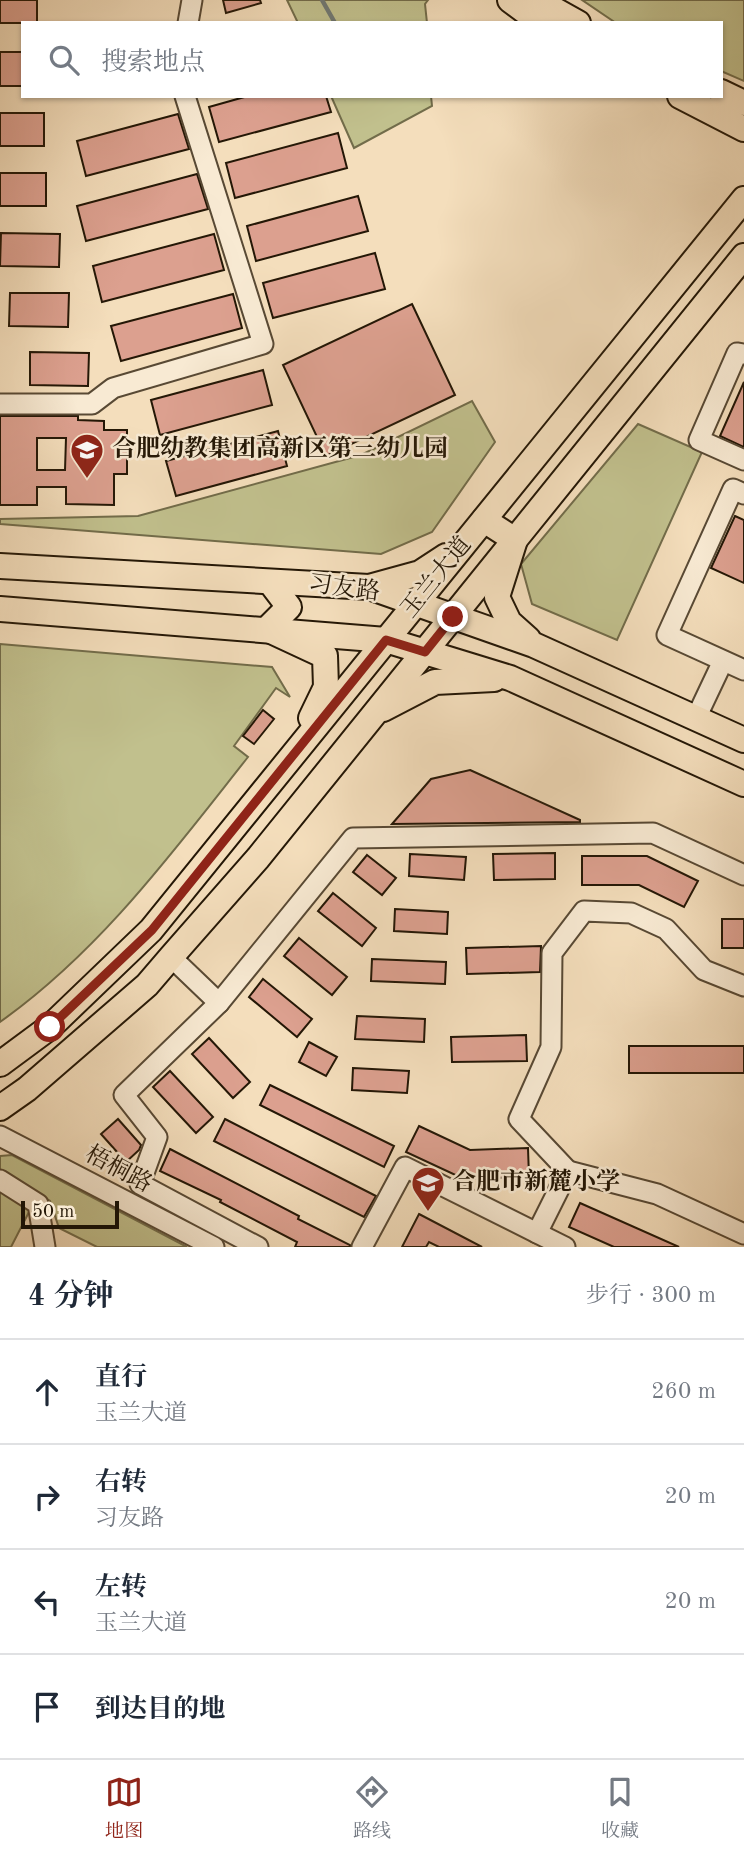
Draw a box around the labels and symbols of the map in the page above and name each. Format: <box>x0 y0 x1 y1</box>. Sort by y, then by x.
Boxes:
school or university icon: 合肥幼教集团高新区第三幼儿园 <box>68 431 106 480</box>
place label: 合肥幼教集团高新区第三幼儿园 <box>112 435 448 462</box>
street label: 玉兰大道 <box>395 531 477 623</box>
street label: 习友路 <box>307 570 382 605</box>
route end <box>437 601 468 632</box>
route start <box>34 1011 65 1042</box>
street label: 梧桐路 <box>81 1140 157 1197</box>
school or university icon: 合肥市新麓小学 <box>409 1164 447 1213</box>
place label: 合肥市新麓小学 <box>452 1168 620 1195</box>
scale bar <box>21 1198 119 1230</box>

